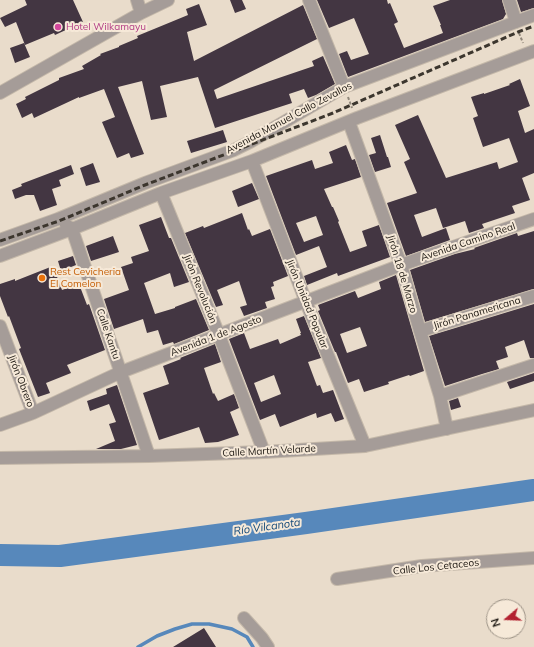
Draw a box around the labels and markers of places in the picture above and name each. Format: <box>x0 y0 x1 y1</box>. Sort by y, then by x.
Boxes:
place label: Hotel Wilkamayu <box>66 21 146 33</box>
marker: Hotel Wilkamayu <box>53 22 63 32</box>
place label: Rest Cevicheria El Comelon <box>50 266 121 290</box>
marker: Rest Cevicheria El Comelon <box>37 273 47 283</box>

